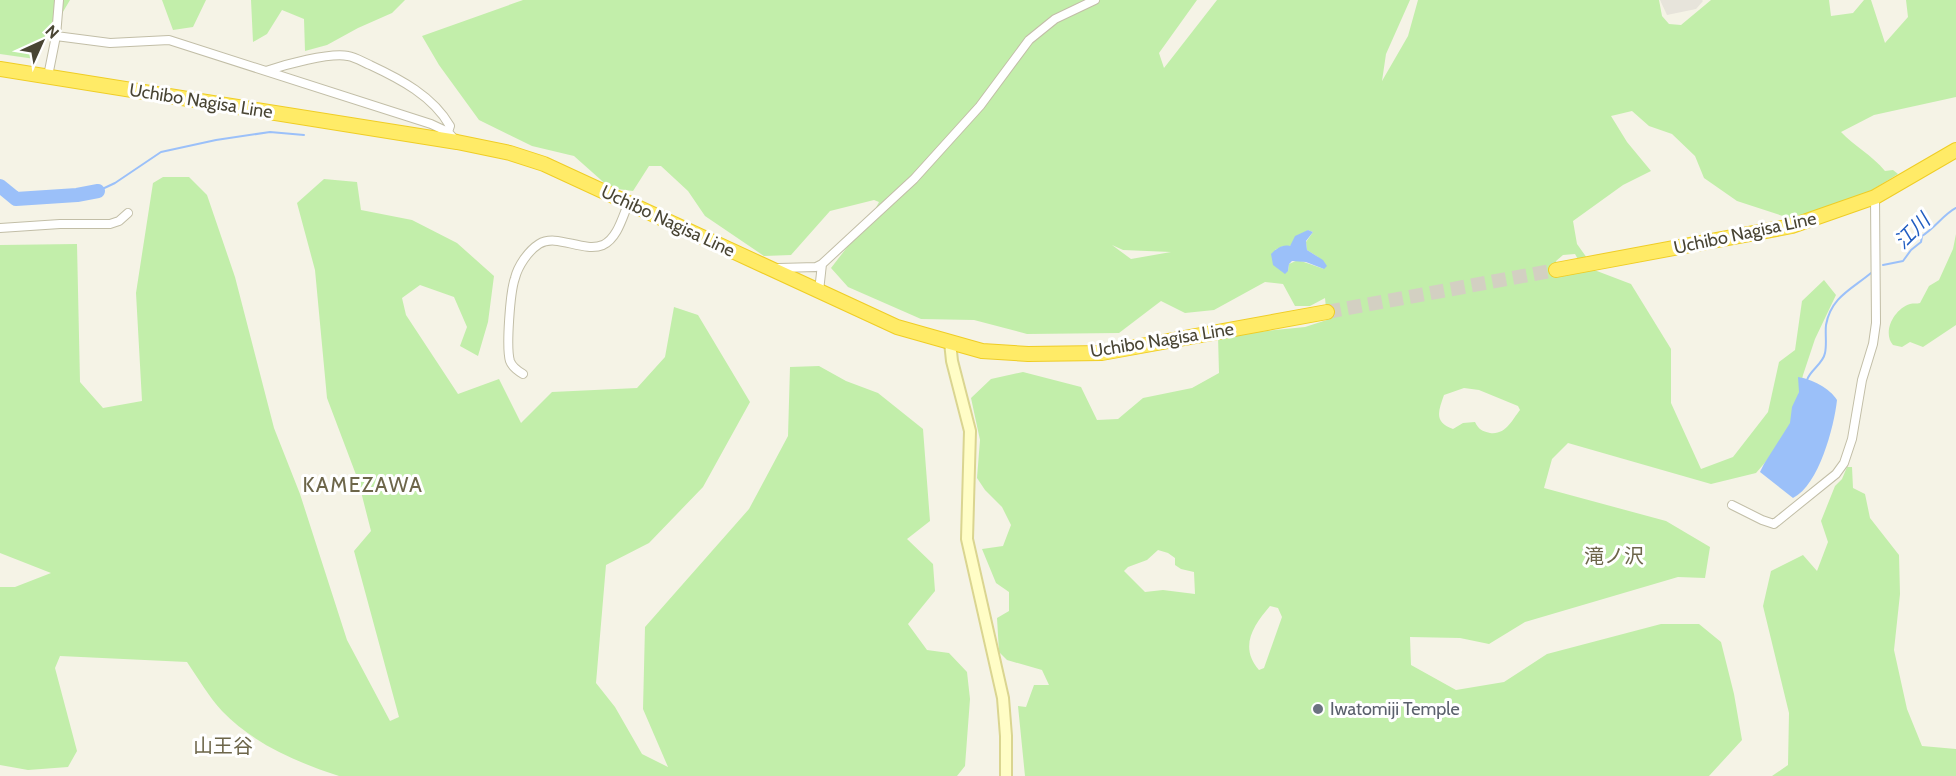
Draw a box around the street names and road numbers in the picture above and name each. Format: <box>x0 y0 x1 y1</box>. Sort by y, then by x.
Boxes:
street label: Uchibo Nagisa Line <box>128 79 274 123</box>
street label: Uchibo Nagisa Line <box>598 180 738 262</box>
street label: Uchibo Nagisa Line <box>1672 207 1818 259</box>
street label: Uchibo Nagisa Line <box>1089 318 1235 362</box>

